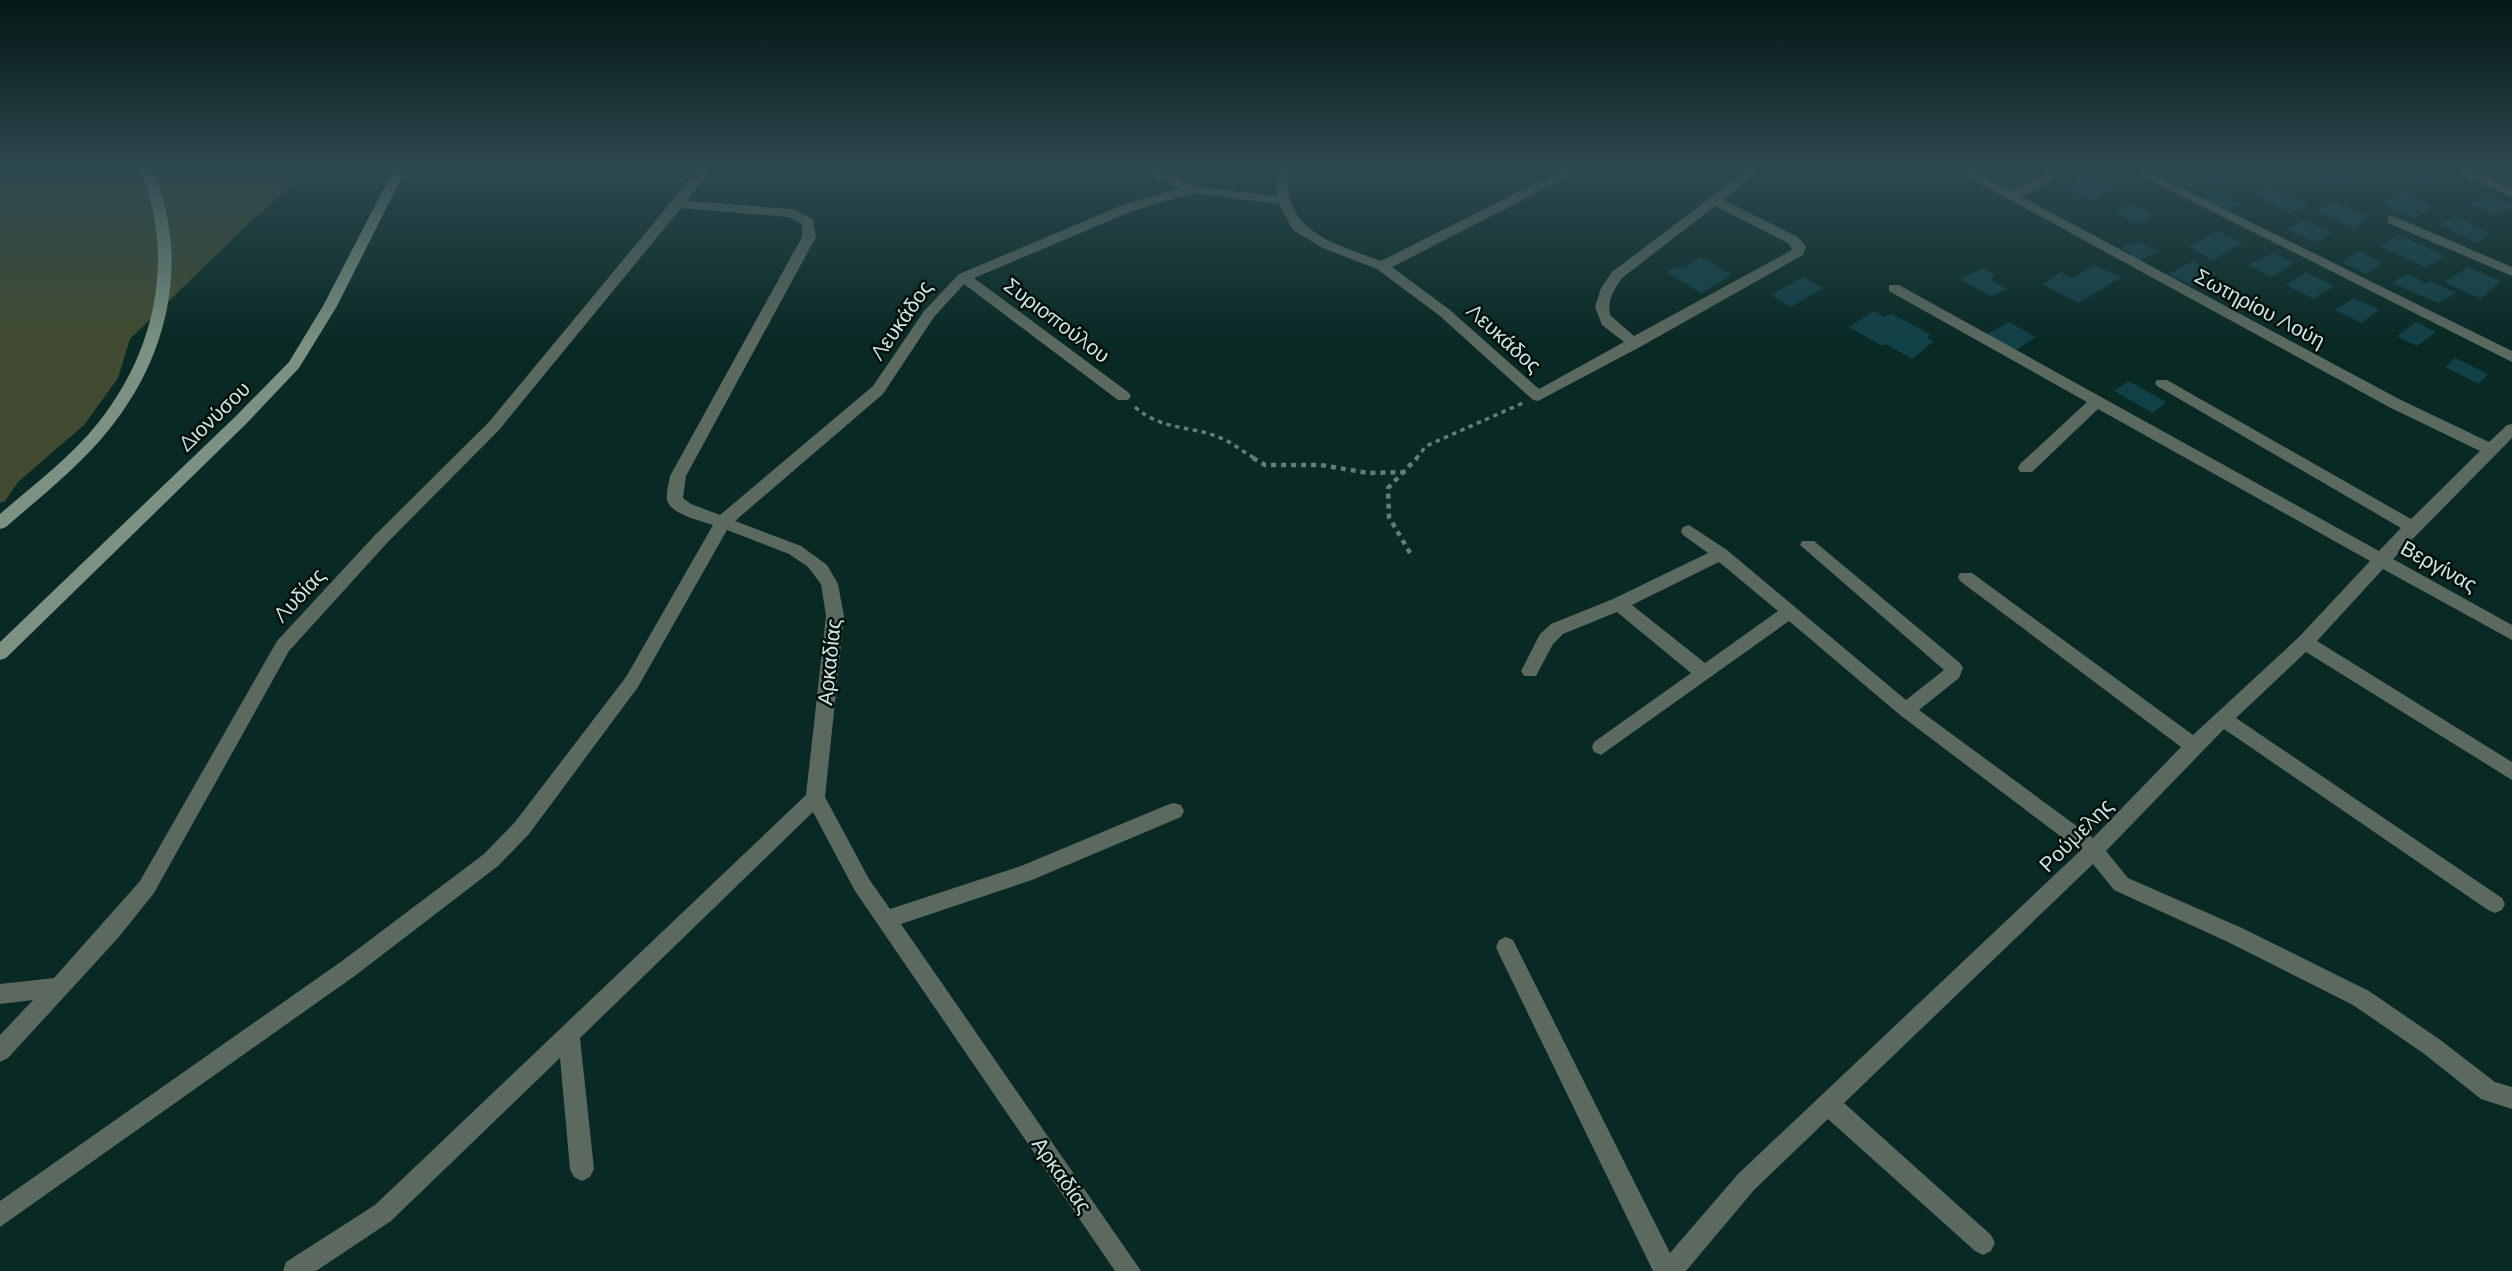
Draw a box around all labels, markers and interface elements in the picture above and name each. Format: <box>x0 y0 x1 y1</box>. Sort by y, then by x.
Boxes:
street label: Σωτηρίου Λούη <box>2191 263 2329 353</box>
street label: Συριοπούλου <box>999 272 1115 368</box>
street label: Λευκάδος <box>865 275 937 365</box>
street label: Λευκάδος <box>1462 298 1546 378</box>
street label: Διονύσου <box>173 376 255 456</box>
street label: Βεργίνας <box>2397 535 2481 597</box>
street label: Λυδίας <box>268 563 330 627</box>
street label: Αρκαδίας <box>812 617 846 707</box>
street label: Ρούμελης <box>2034 793 2118 877</box>
street label: Αρκαδίας <box>1027 1132 1097 1218</box>

